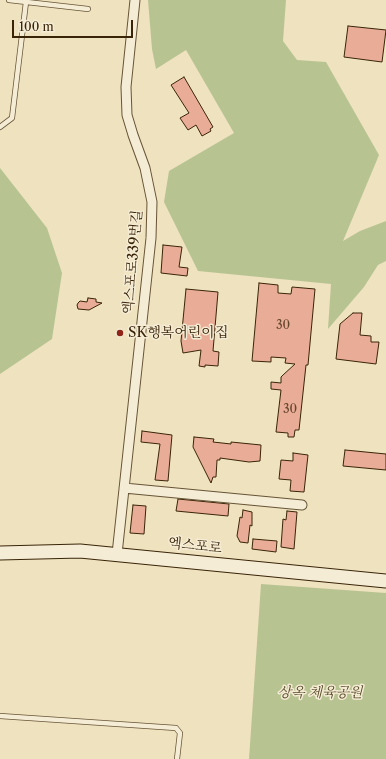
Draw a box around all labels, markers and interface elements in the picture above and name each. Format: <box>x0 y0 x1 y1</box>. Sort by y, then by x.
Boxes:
scale bar <box>14 12 135 38</box>
text: 100 m <box>19 19 54 34</box>
street label: 엑스포로339번길 <box>120 209 146 315</box>
house number: 30 <box>276 319 290 333</box>
place label: SK행복어린이집 <box>128 325 228 341</box>
marker: SK행복어린이집 <box>115 328 125 338</box>
house number: 30 <box>283 403 297 417</box>
street label: 엑스포로 <box>167 535 223 557</box>
park label: 상옥 체육공원 <box>277 685 363 701</box>

